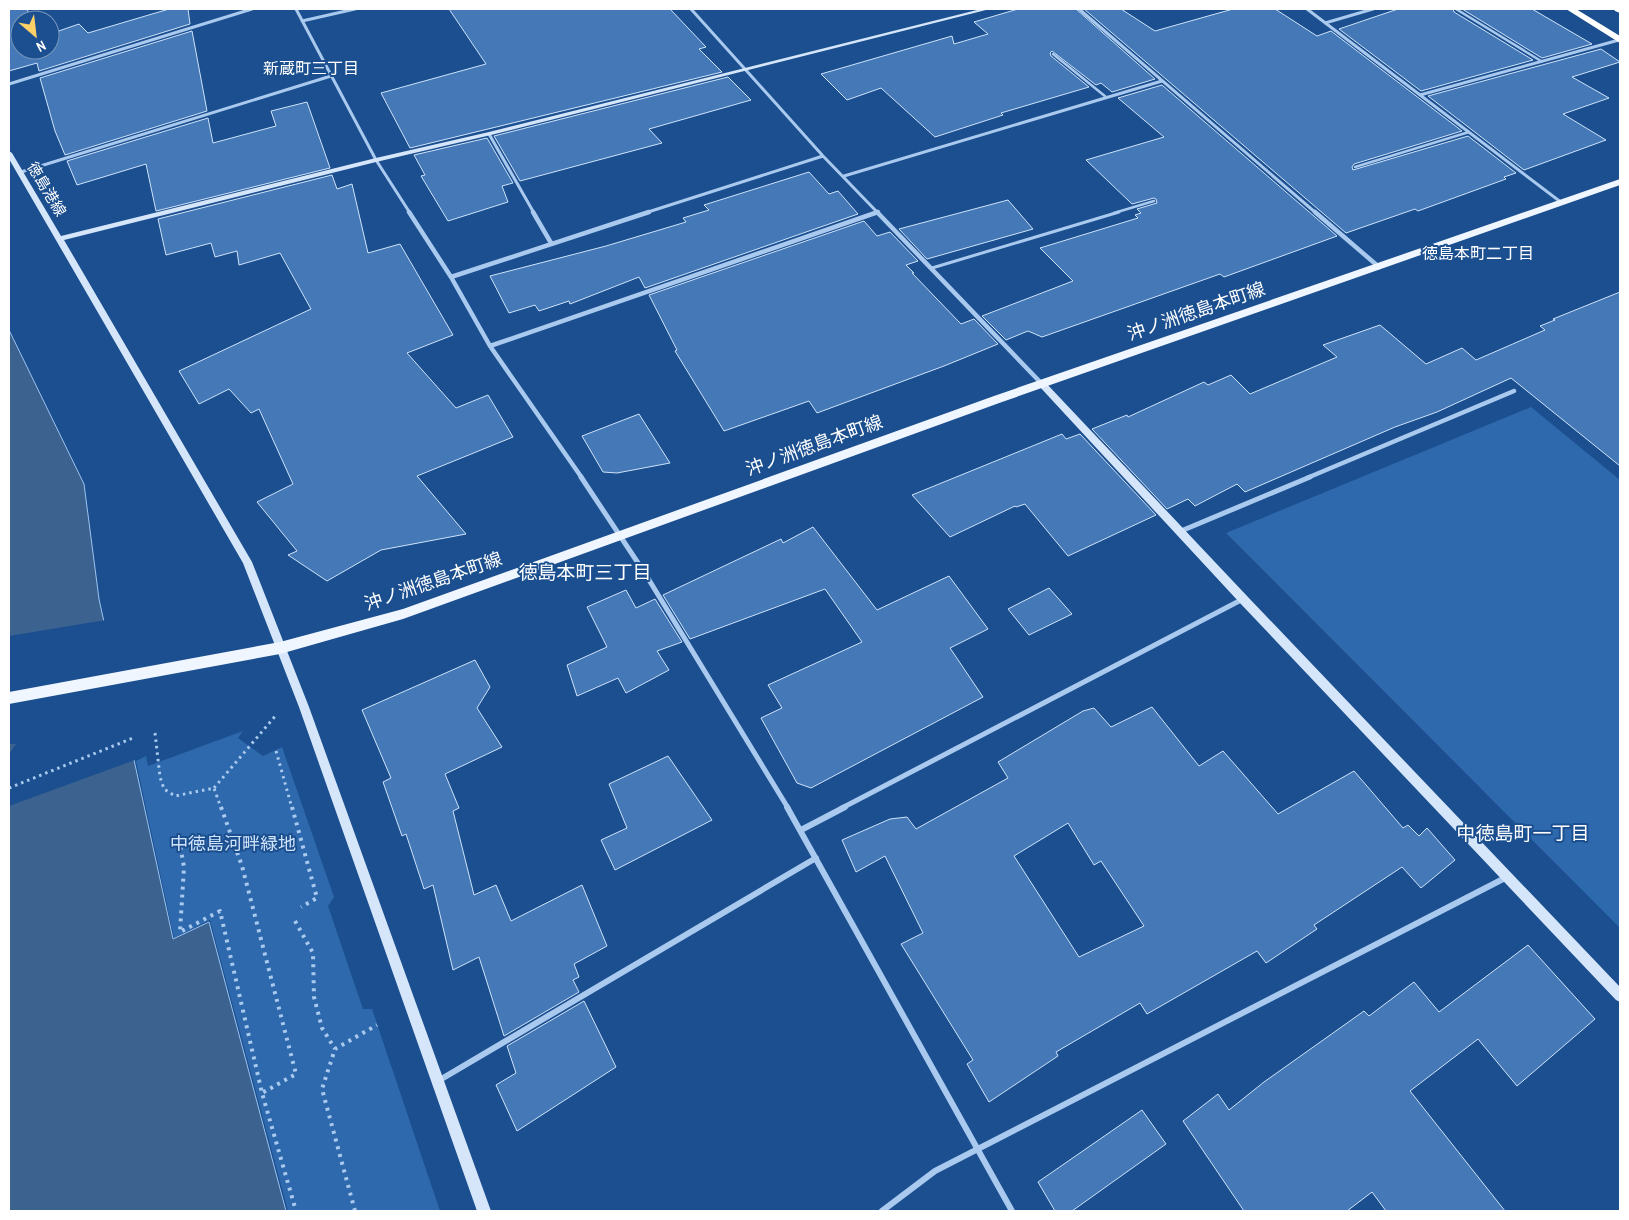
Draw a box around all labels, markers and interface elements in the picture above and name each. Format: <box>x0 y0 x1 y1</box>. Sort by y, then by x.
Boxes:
north arrow <box>10 10 60 60</box>
text: N <box>33 37 49 56</box>
district label: 新蔵町三丁目 <box>263 57 359 79</box>
street label: 徳島港線 <box>23 158 71 220</box>
district label: 徳島本町二丁目 <box>1422 242 1534 264</box>
street label: 沖ノ洲徳島本町線 <box>1124 276 1268 346</box>
street label: 沖ノ洲徳島本町線 <box>742 409 886 481</box>
street label: 沖ノ洲徳島本町線 <box>361 546 505 616</box>
district label: 徳島本町三丁目 <box>518 559 652 585</box>
district label: 中徳島町一丁目 <box>1456 820 1590 846</box>
park label: 中徳島河畔緑地 <box>170 831 296 856</box>

